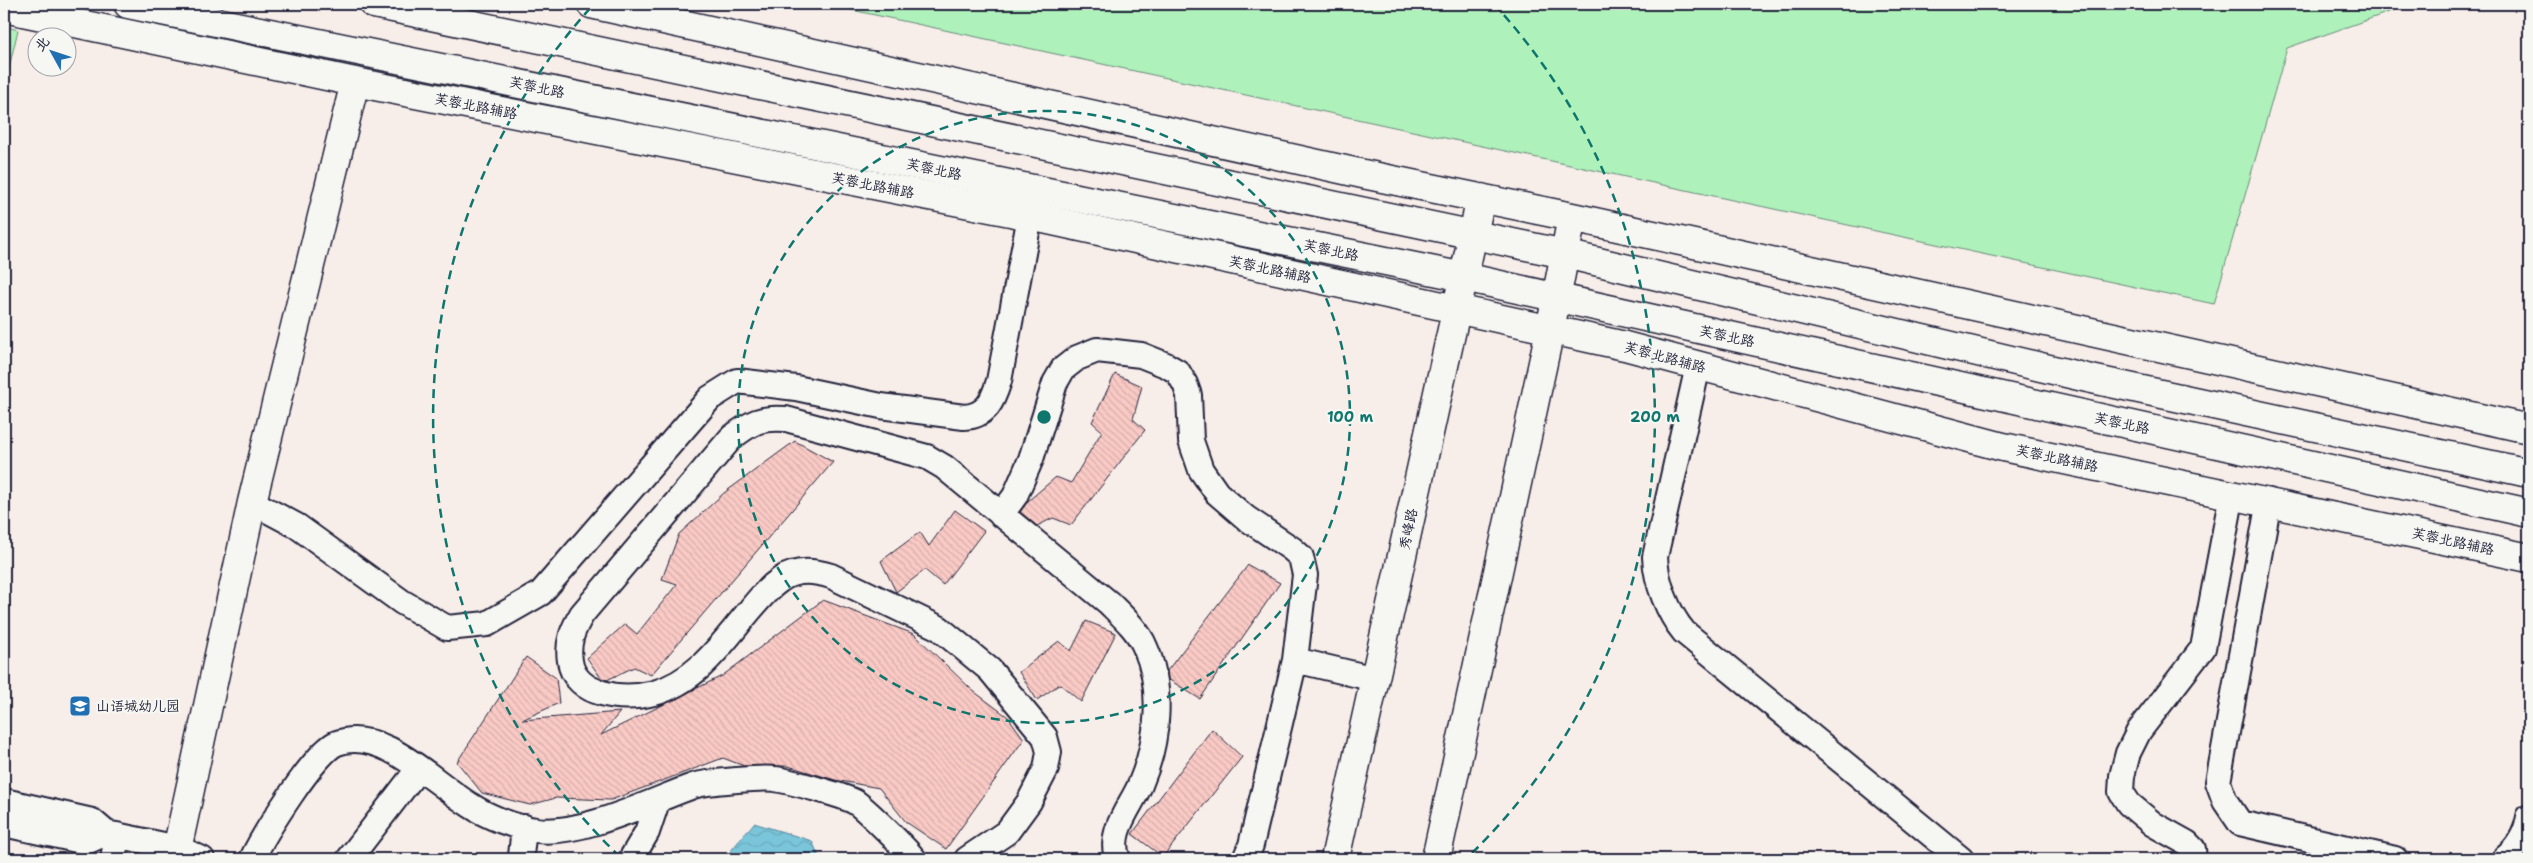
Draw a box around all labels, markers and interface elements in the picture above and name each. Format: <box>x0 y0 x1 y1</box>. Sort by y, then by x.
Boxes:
north arrow <box>28 28 78 78</box>
text: 北 <box>31 32 53 55</box>
street label: 芙蓉北路 <box>508 72 566 102</box>
street label: 芙蓉北路辅路 <box>433 89 519 123</box>
street label: 芙蓉北路 <box>905 154 963 184</box>
street label: 芙蓉北路辅路 <box>830 168 916 202</box>
street label: 芙蓉北路 <box>1302 235 1360 265</box>
street label: 芙蓉北路辅路 <box>1227 251 1313 287</box>
street label: 芙蓉北路 <box>1698 321 1756 351</box>
street label: 芙蓉北路辅路 <box>1622 337 1708 377</box>
text: 100 m <box>1327 407 1373 427</box>
text: 200 m <box>1630 407 1680 427</box>
centre of rings <box>1035 408 1053 426</box>
street label: 芙蓉北路 <box>2093 408 2151 438</box>
street label: 芙蓉北路辅路 <box>2014 440 2100 476</box>
street label: 秀峰路 <box>1395 507 1421 551</box>
street label: 芙蓉北路辅路 <box>2410 523 2496 559</box>
school or university icon: 山语城幼儿园 <box>68 694 92 718</box>
place label: 山语城幼儿园 <box>96 697 180 715</box>

